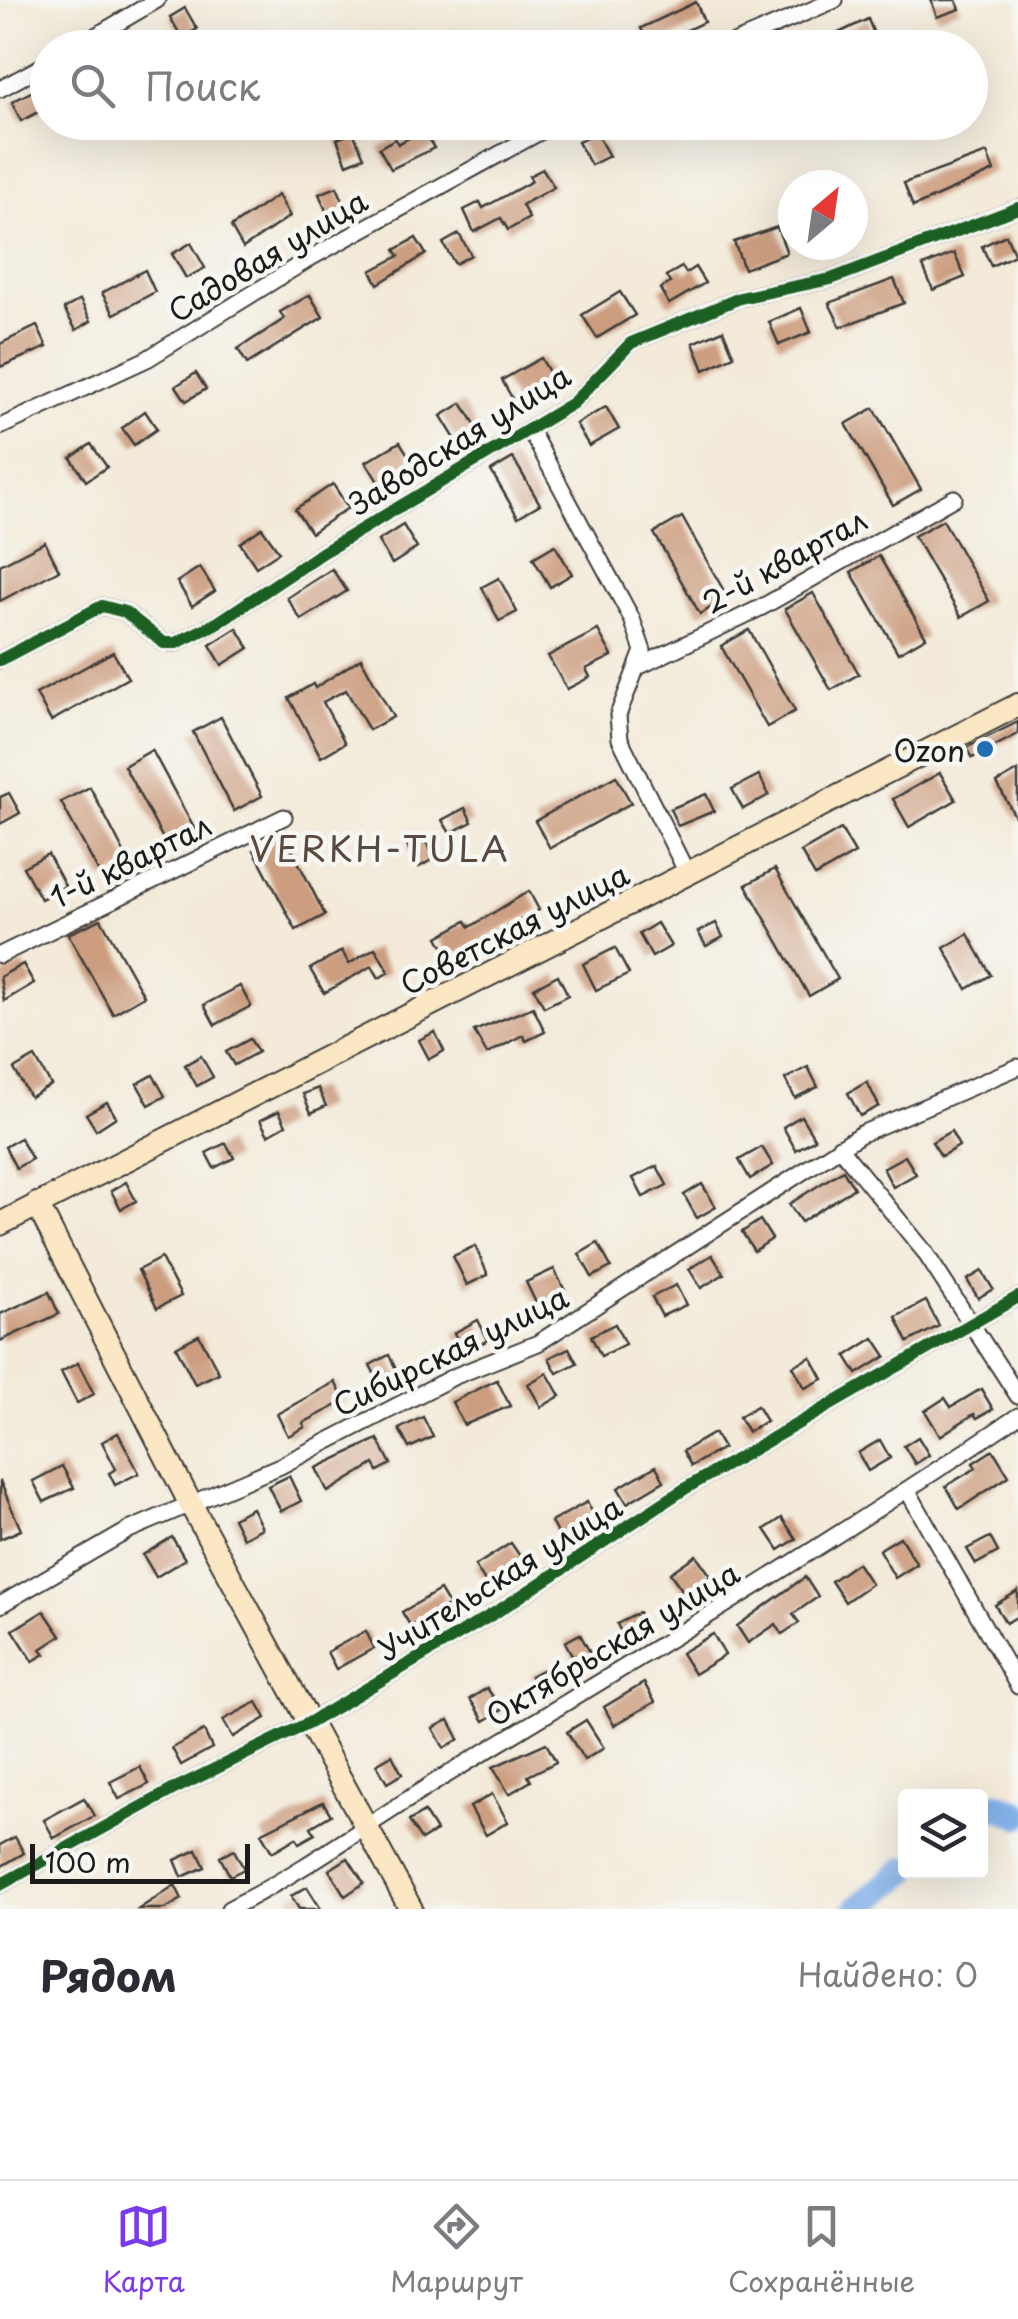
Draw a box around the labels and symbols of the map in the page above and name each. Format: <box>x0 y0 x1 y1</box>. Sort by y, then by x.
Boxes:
north arrow <box>778 170 868 260</box>
street label: Садовая улица <box>159 178 375 332</box>
street label: Заводская улица <box>339 353 579 525</box>
street label: 2-й квартал <box>694 496 874 624</box>
place label: Ozon <box>893 727 965 772</box>
marker: Ozon <box>974 738 996 760</box>
street label: 1-й квартал <box>42 802 218 918</box>
district label: VERKH-TULA <box>250 821 510 874</box>
street label: Советская улица <box>392 851 637 1005</box>
street label: Сибирская улица <box>325 1273 575 1427</box>
street label: Учительская улица <box>368 1483 630 1670</box>
street label: Октябрьская улица <box>477 1549 747 1737</box>
scale bar <box>30 1839 250 1884</box>

